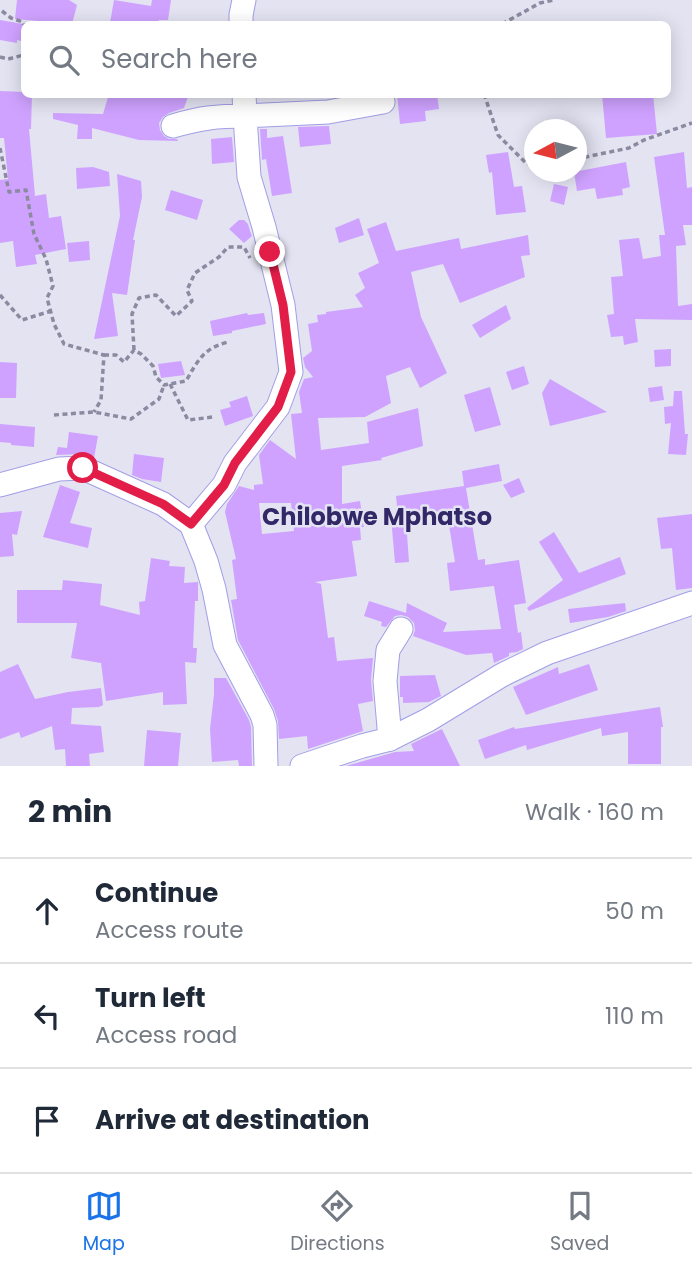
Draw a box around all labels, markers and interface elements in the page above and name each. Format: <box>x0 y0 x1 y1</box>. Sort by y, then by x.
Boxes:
search box <box>21 21 671 98</box>
icon: search <box>45 41 83 79</box>
text: Search here <box>101 41 258 77</box>
north arrow <box>524 119 587 182</box>
route end <box>254 236 285 267</box>
route start <box>67 452 98 483</box>
district label: Chilobwe Mphatso <box>262 500 492 533</box>
text: 2 min <box>28 790 112 833</box>
text: Walk · 160 m <box>525 796 664 828</box>
text: Continue <box>95 875 218 911</box>
icon: ahead <box>28 892 66 930</box>
text: 50 m <box>605 895 664 927</box>
text: Access route <box>95 914 244 946</box>
text: Turn left <box>95 980 206 1016</box>
icon: left <box>28 997 66 1035</box>
text: 110 m <box>605 1000 664 1032</box>
text: Access road <box>95 1019 237 1051</box>
icon: arrive <box>28 1102 66 1140</box>
text: Arrive at destination <box>95 1102 370 1138</box>
tab: Map <box>83 1187 125 1258</box>
tab: Directions <box>290 1187 385 1258</box>
tab: Saved <box>550 1187 609 1258</box>

